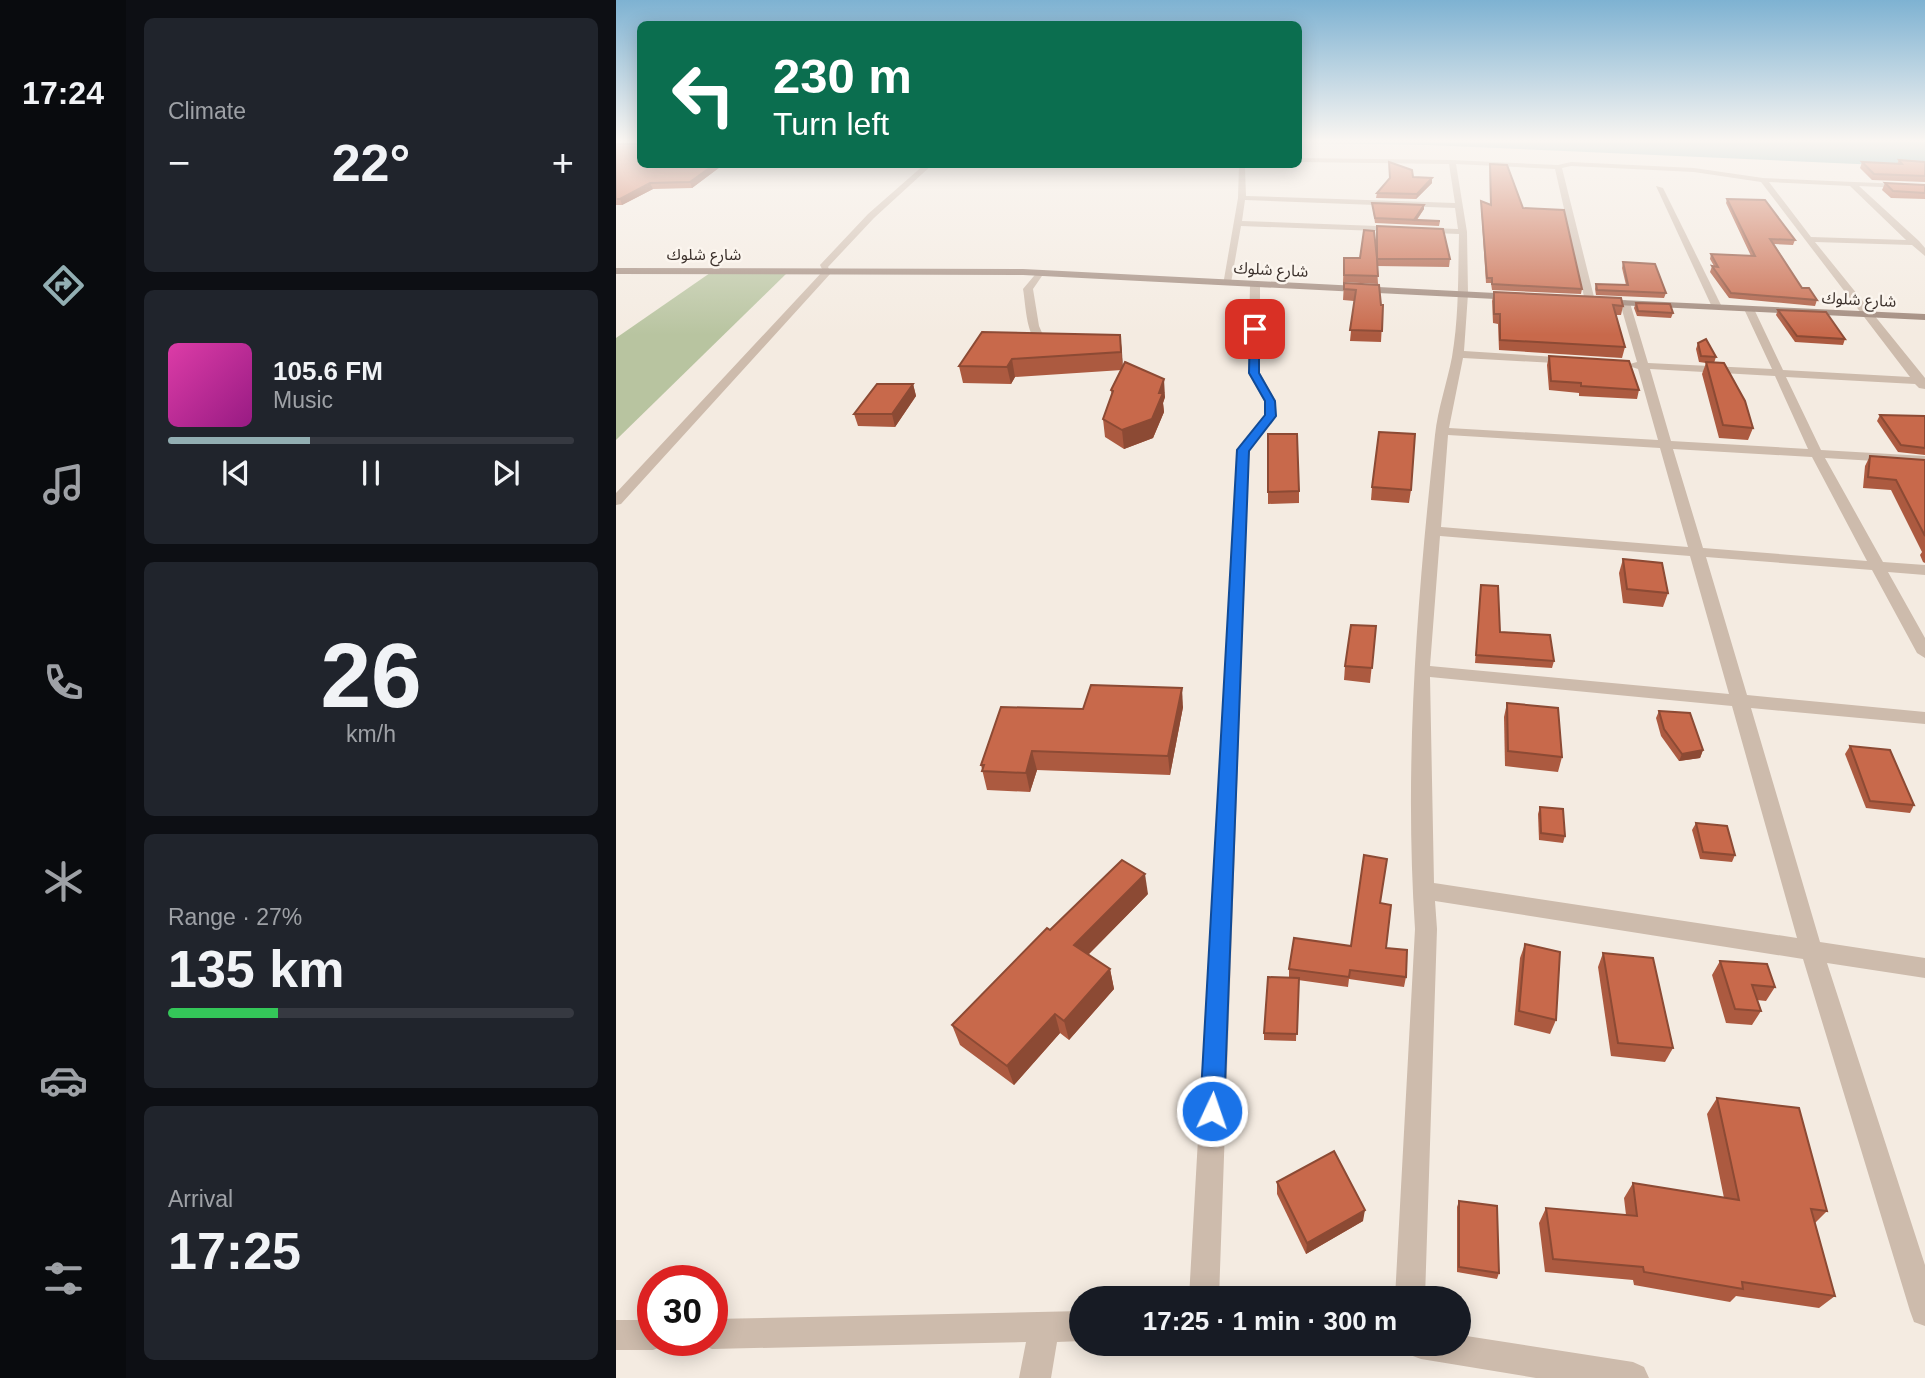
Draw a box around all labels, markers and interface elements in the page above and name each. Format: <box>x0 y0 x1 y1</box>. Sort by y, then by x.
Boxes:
icon: left <box>658 49 749 140</box>
text: 230 m <box>773 49 912 103</box>
text: 17:24 <box>22 75 104 111</box>
text: Climate <box>168 98 246 124</box>
text: Turn left <box>773 106 889 142</box>
text: 22° <box>332 134 410 192</box>
text: − <box>168 142 190 184</box>
text: + <box>552 142 574 184</box>
street label: شارع شلوك <box>667 246 741 267</box>
street label: شارع شلوك <box>1233 259 1309 284</box>
icon: directions <box>39 261 88 310</box>
street label: شارع شلوك <box>1821 289 1897 314</box>
pin <box>1225 299 1285 359</box>
icon: arrive <box>1236 310 1274 348</box>
text: 105.6 FM <box>273 356 383 386</box>
text: Music <box>273 387 333 413</box>
icon: previous <box>217 454 255 492</box>
icon: pause <box>352 454 390 492</box>
icon: next <box>487 454 525 492</box>
icon: music <box>39 460 88 509</box>
text: 26 <box>320 625 422 726</box>
icon: phone <box>39 658 88 707</box>
text: km/h <box>346 721 396 747</box>
icon: climate <box>39 857 88 906</box>
text: Range · 27% <box>168 904 302 930</box>
text: 135 km <box>168 940 344 998</box>
icon: car <box>39 1056 88 1105</box>
position arrow <box>1175 1074 1249 1148</box>
text: Arrival <box>168 1186 233 1212</box>
text: 17:25 <box>168 1222 301 1280</box>
icon: filters <box>39 1254 88 1303</box>
speed limit sign: 30 <box>637 1265 728 1356</box>
text: 17:25 · 1 min · 300 m <box>1143 1306 1397 1336</box>

